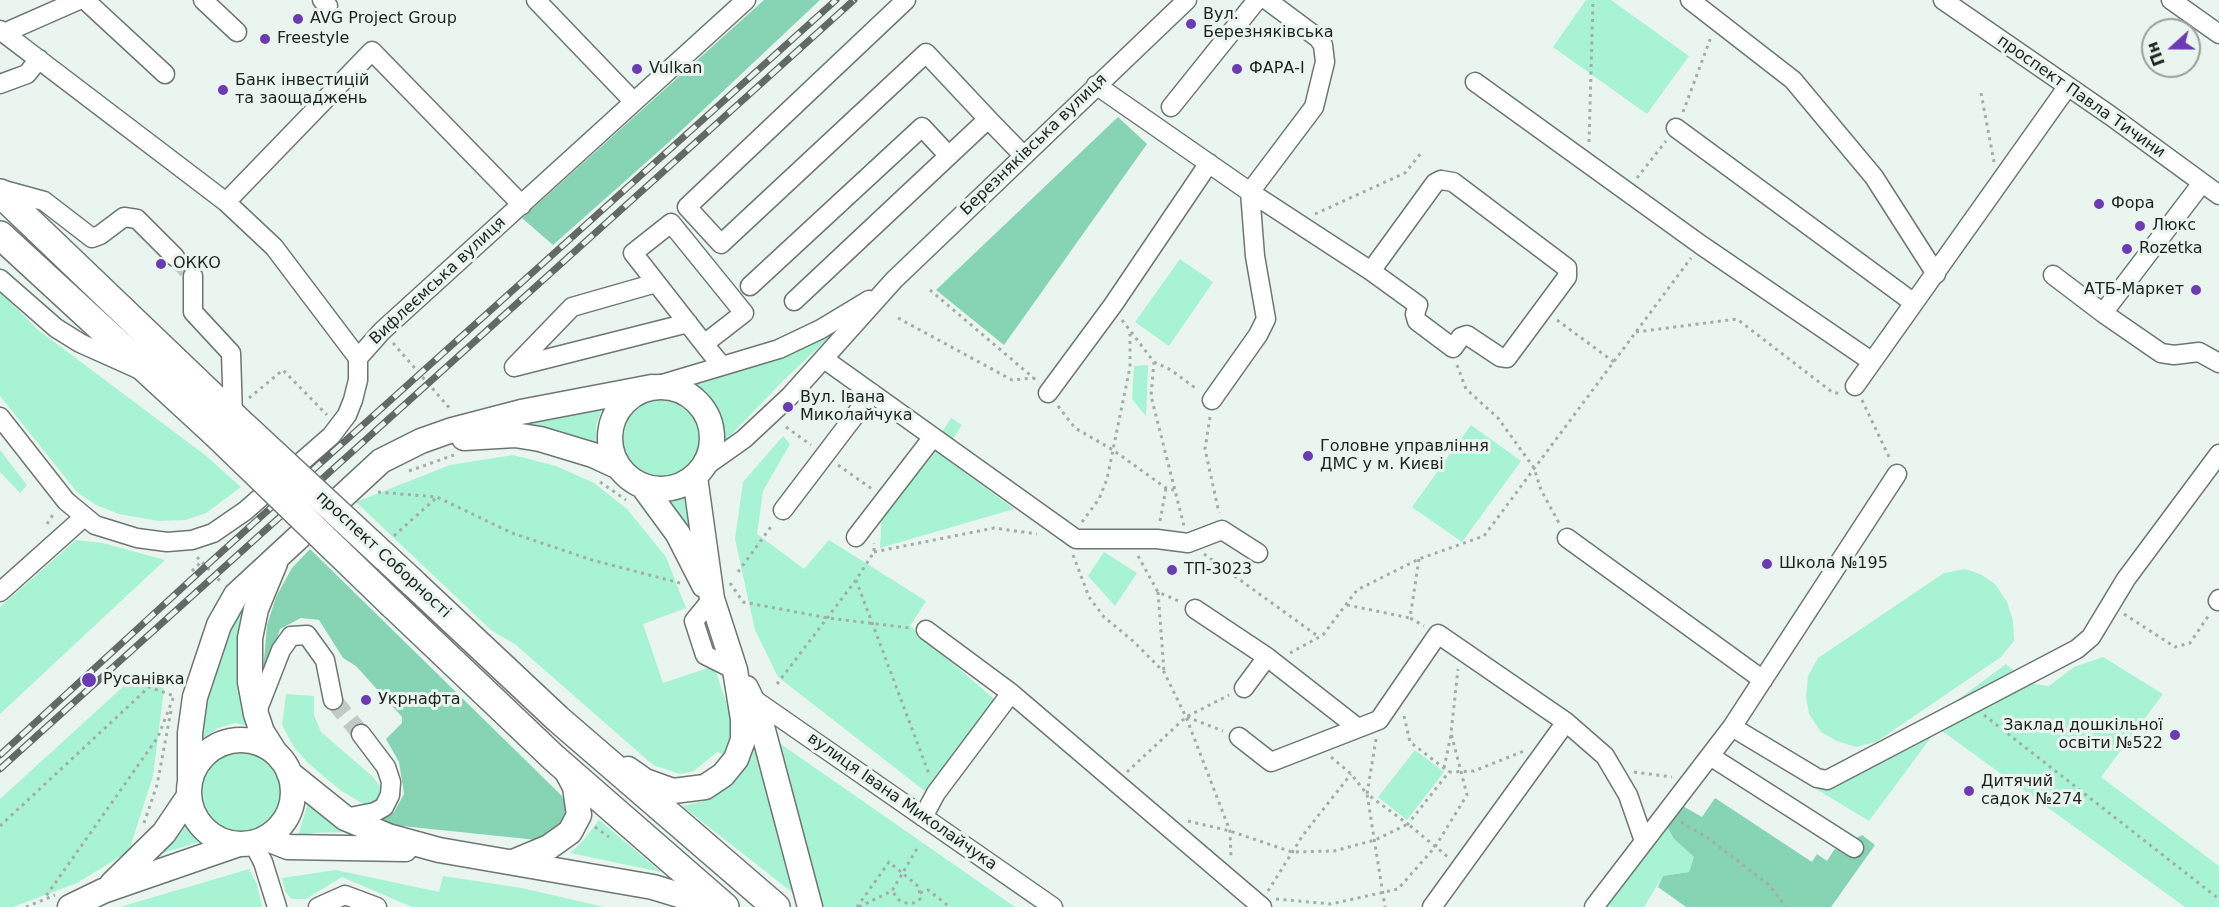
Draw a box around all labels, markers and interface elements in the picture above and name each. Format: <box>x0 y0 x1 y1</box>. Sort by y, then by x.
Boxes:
place label: Вул. Березняківська <box>1203 5 1334 43</box>
place label: AVG Project Group <box>310 9 457 29</box>
marker: AVG Project Group <box>291 12 305 26</box>
marker: Вул. Березняківська <box>1184 17 1198 31</box>
north arrow <box>2141 18 2201 78</box>
place label: Freestyle <box>277 29 349 49</box>
marker: Freestyle <box>258 32 272 46</box>
street label: проспект Павла Тичини <box>1993 32 2169 162</box>
text: Пн <box>2142 39 2169 69</box>
place label: Vulkan <box>649 59 702 79</box>
place label: ФАРА-І <box>1249 59 1305 79</box>
marker: Vulkan <box>630 62 644 76</box>
marker: ФАРА-І <box>1230 62 1244 76</box>
street label: Березняківська вулиця <box>957 70 1111 220</box>
place label: Банк інвестицій та заощаджень <box>235 71 369 109</box>
marker: Банк інвестицій та заощаджень <box>216 83 230 97</box>
place label: Фора <box>2111 194 2155 214</box>
marker: Фора <box>2092 197 2106 211</box>
street label: Вифлеємська вулиця <box>366 213 510 349</box>
place label: Люкс <box>2152 216 2196 236</box>
marker: Люкс <box>2133 219 2147 233</box>
place label: Rozetka <box>2139 239 2202 259</box>
marker: Rozetka <box>2120 242 2134 256</box>
place label: ОККО <box>173 254 221 274</box>
marker: ОККО <box>154 257 168 271</box>
place label: АТБ-Маркет <box>2084 280 2184 300</box>
marker: АТБ-Маркет <box>2189 283 2203 297</box>
place label: Вул. Івана Миколайчука <box>800 388 912 426</box>
marker: Вул. Івана Миколайчука <box>781 400 795 414</box>
place label: Головне управління ДМС у м. Києві <box>1320 437 1489 475</box>
marker: Головне управління ДМС у м. Києві <box>1301 449 1315 463</box>
street label: проспект Соборності <box>312 488 454 622</box>
place label: Школа №195 <box>1779 554 1888 574</box>
marker: Школа №195 <box>1760 557 1774 571</box>
place label: ТП-3023 <box>1184 560 1252 580</box>
marker: ТП-3023 <box>1165 563 1179 577</box>
place label: Русанівка <box>103 670 185 690</box>
marker: Русанівка <box>80 671 98 689</box>
place label: Укрнафта <box>378 690 461 710</box>
marker: Укрнафта <box>359 693 373 707</box>
place label: Заклад дошкільної освіти №522 <box>2003 716 2163 754</box>
marker: Заклад дошкільної освіти №522 <box>2168 728 2182 742</box>
street label: вулиця Івана Миколайчука <box>804 729 1000 875</box>
place label: Дитячий садок №274 <box>1981 772 2082 810</box>
marker: Дитячий садок №274 <box>1962 784 1976 798</box>

